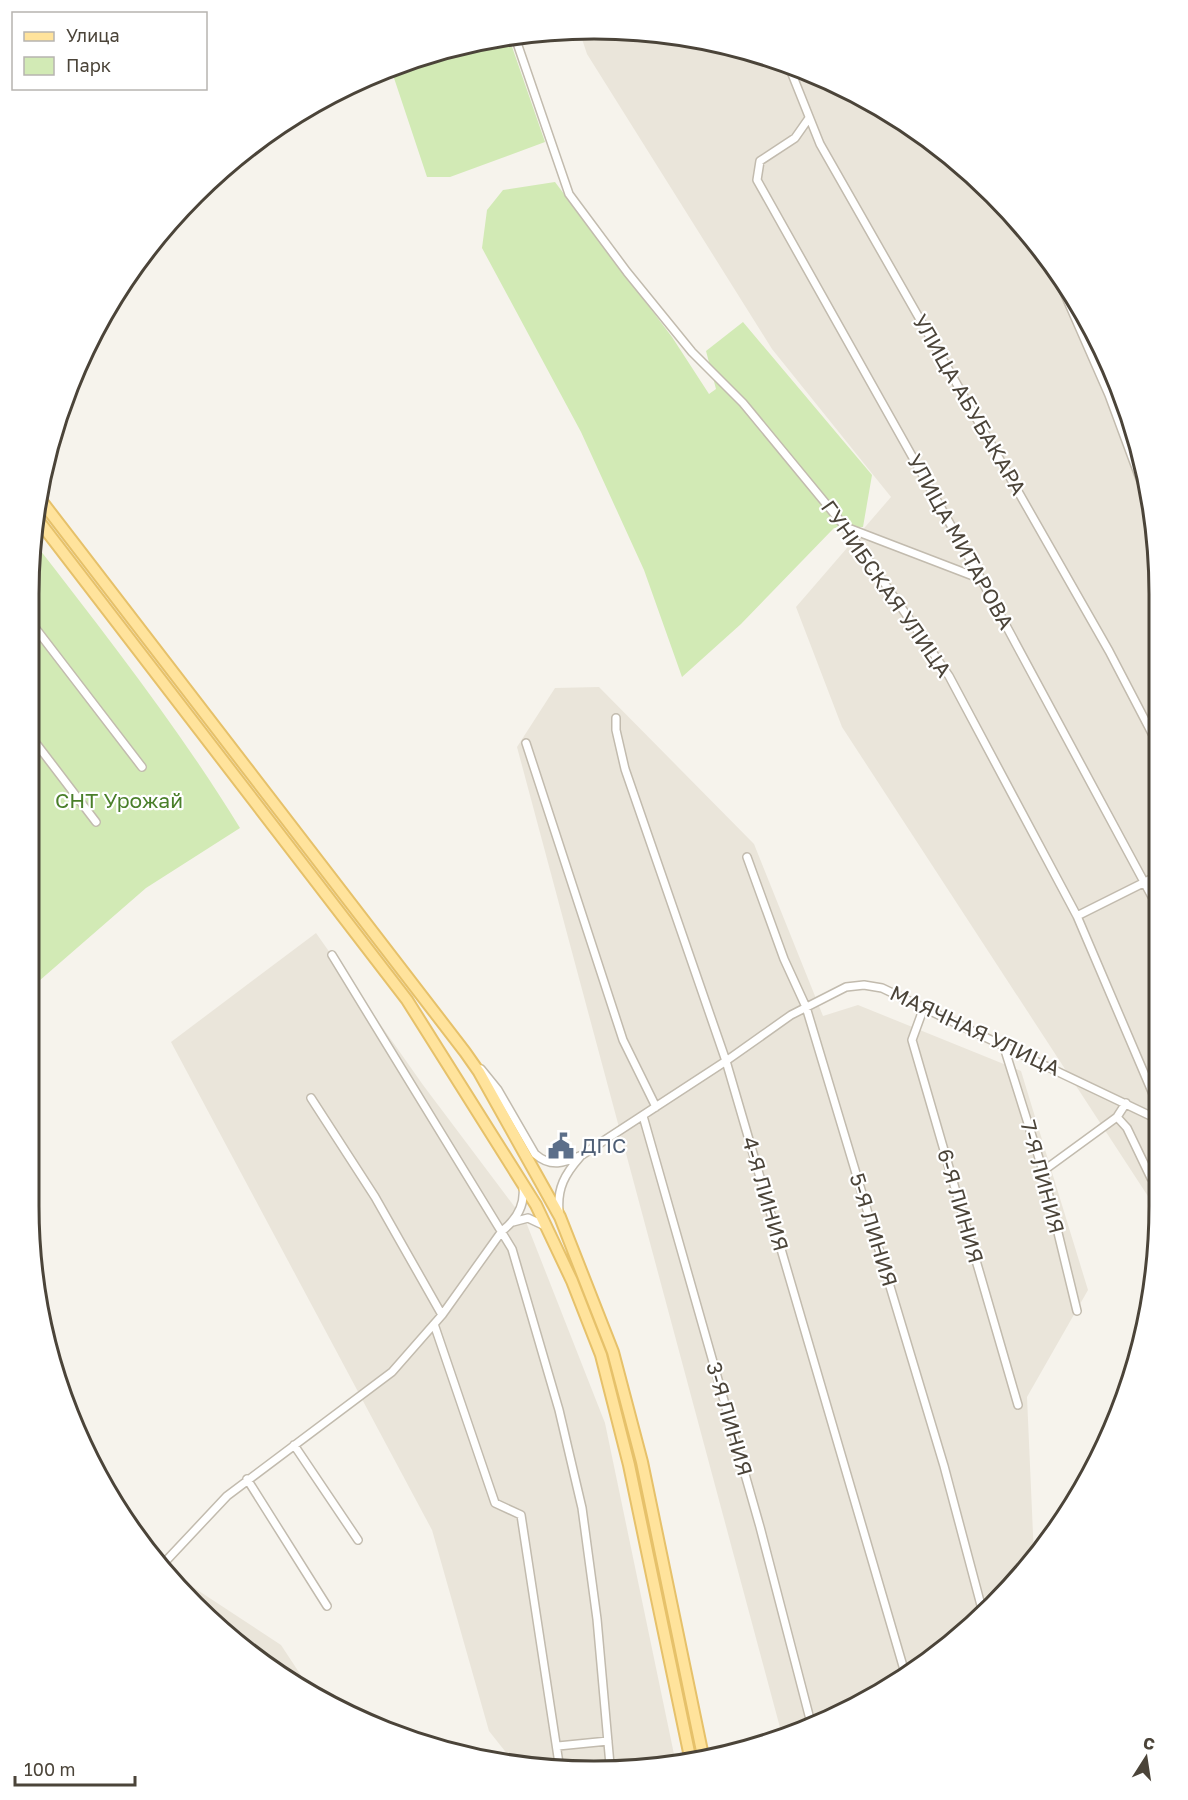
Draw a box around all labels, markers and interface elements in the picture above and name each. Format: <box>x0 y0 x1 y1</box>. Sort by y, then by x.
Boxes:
legend <box>12 12 207 90</box>
text: Улица <box>66 24 120 46</box>
text: Парк <box>66 54 111 76</box>
street label: УЛИЦА АБУБАКАРА <box>907 309 1032 500</box>
street label: УЛИЦА МИТАРОВА <box>902 449 1020 634</box>
street label: ГУНИБСКАЯ УЛИЦА <box>816 495 958 682</box>
park label: СНТ Урожай <box>55 787 183 813</box>
street label: МАЯЧНАЯ УЛИЦА <box>886 979 1065 1081</box>
street label: 7-Я ЛИНИЯ <box>1015 1117 1071 1236</box>
public building icon: ДПС <box>546 1131 576 1161</box>
place label: ДПС <box>581 1132 626 1158</box>
street label: 4-Я ЛИНИЯ <box>737 1134 795 1254</box>
street label: 6-Я ЛИНИЯ <box>932 1146 990 1266</box>
street label: 5-Я ЛИНИЯ <box>844 1170 904 1289</box>
street label: 3-Я ЛИНИЯ <box>701 1359 759 1479</box>
north arrow <box>1116 1728 1176 1788</box>
text: С <box>1141 1732 1157 1754</box>
scale bar <box>15 1749 135 1787</box>
text: 100 m <box>24 1758 75 1780</box>

